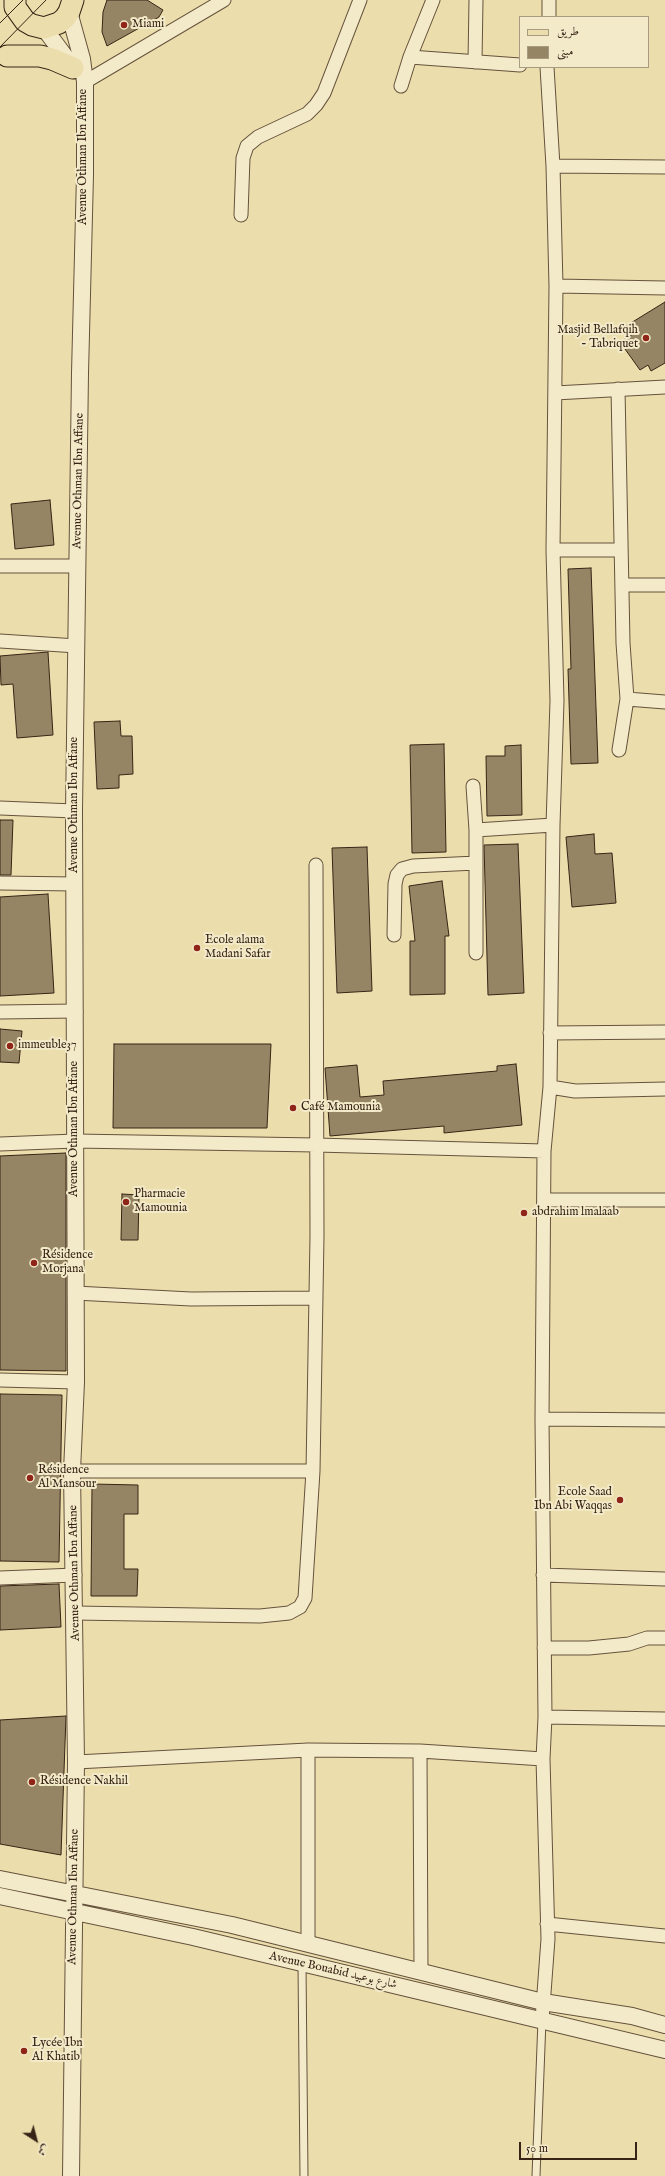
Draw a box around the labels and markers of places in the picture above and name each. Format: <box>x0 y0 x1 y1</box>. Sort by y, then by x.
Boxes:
place label: Miami <box>132 18 164 32</box>
marker: Miami <box>119 20 129 30</box>
place label: Masjid Bellafqih - Tabriquet <box>557 324 638 352</box>
marker: Masjid Bellafqih - Tabriquet <box>641 333 651 343</box>
place label: Ecole alama Madani Safar <box>205 934 271 962</box>
marker: Ecole alama Madani Safar <box>192 943 202 953</box>
place label: immeuble37 <box>18 1039 77 1053</box>
marker: immeuble37 <box>5 1041 15 1051</box>
place label: Café Mamounia <box>301 1101 380 1115</box>
marker: Café Mamounia <box>288 1103 298 1113</box>
place label: Pharmacie Mamounia <box>134 1188 187 1216</box>
marker: Pharmacie Mamounia <box>121 1197 131 1207</box>
place label: abdrahim lmalaab <box>532 1206 619 1220</box>
marker: abdrahim lmalaab <box>519 1208 529 1218</box>
place label: Résidence Morjana <box>42 1249 93 1277</box>
marker: Résidence Morjana <box>29 1258 39 1268</box>
place label: Résidence Al Mansour <box>38 1464 96 1492</box>
marker: Résidence Al Mansour <box>25 1473 35 1483</box>
place label: Ecole Saad Ibn Abi Waqqas <box>534 1486 612 1514</box>
marker: Ecole Saad Ibn Abi Waqqas <box>615 1495 625 1505</box>
place label: Résidence Nakhil <box>40 1775 128 1789</box>
marker: Résidence Nakhil <box>27 1777 37 1787</box>
place label: Lycée Ibn Al Khatib <box>32 2037 83 2065</box>
marker: Lycée Ibn Al Khatib <box>19 2046 29 2056</box>

